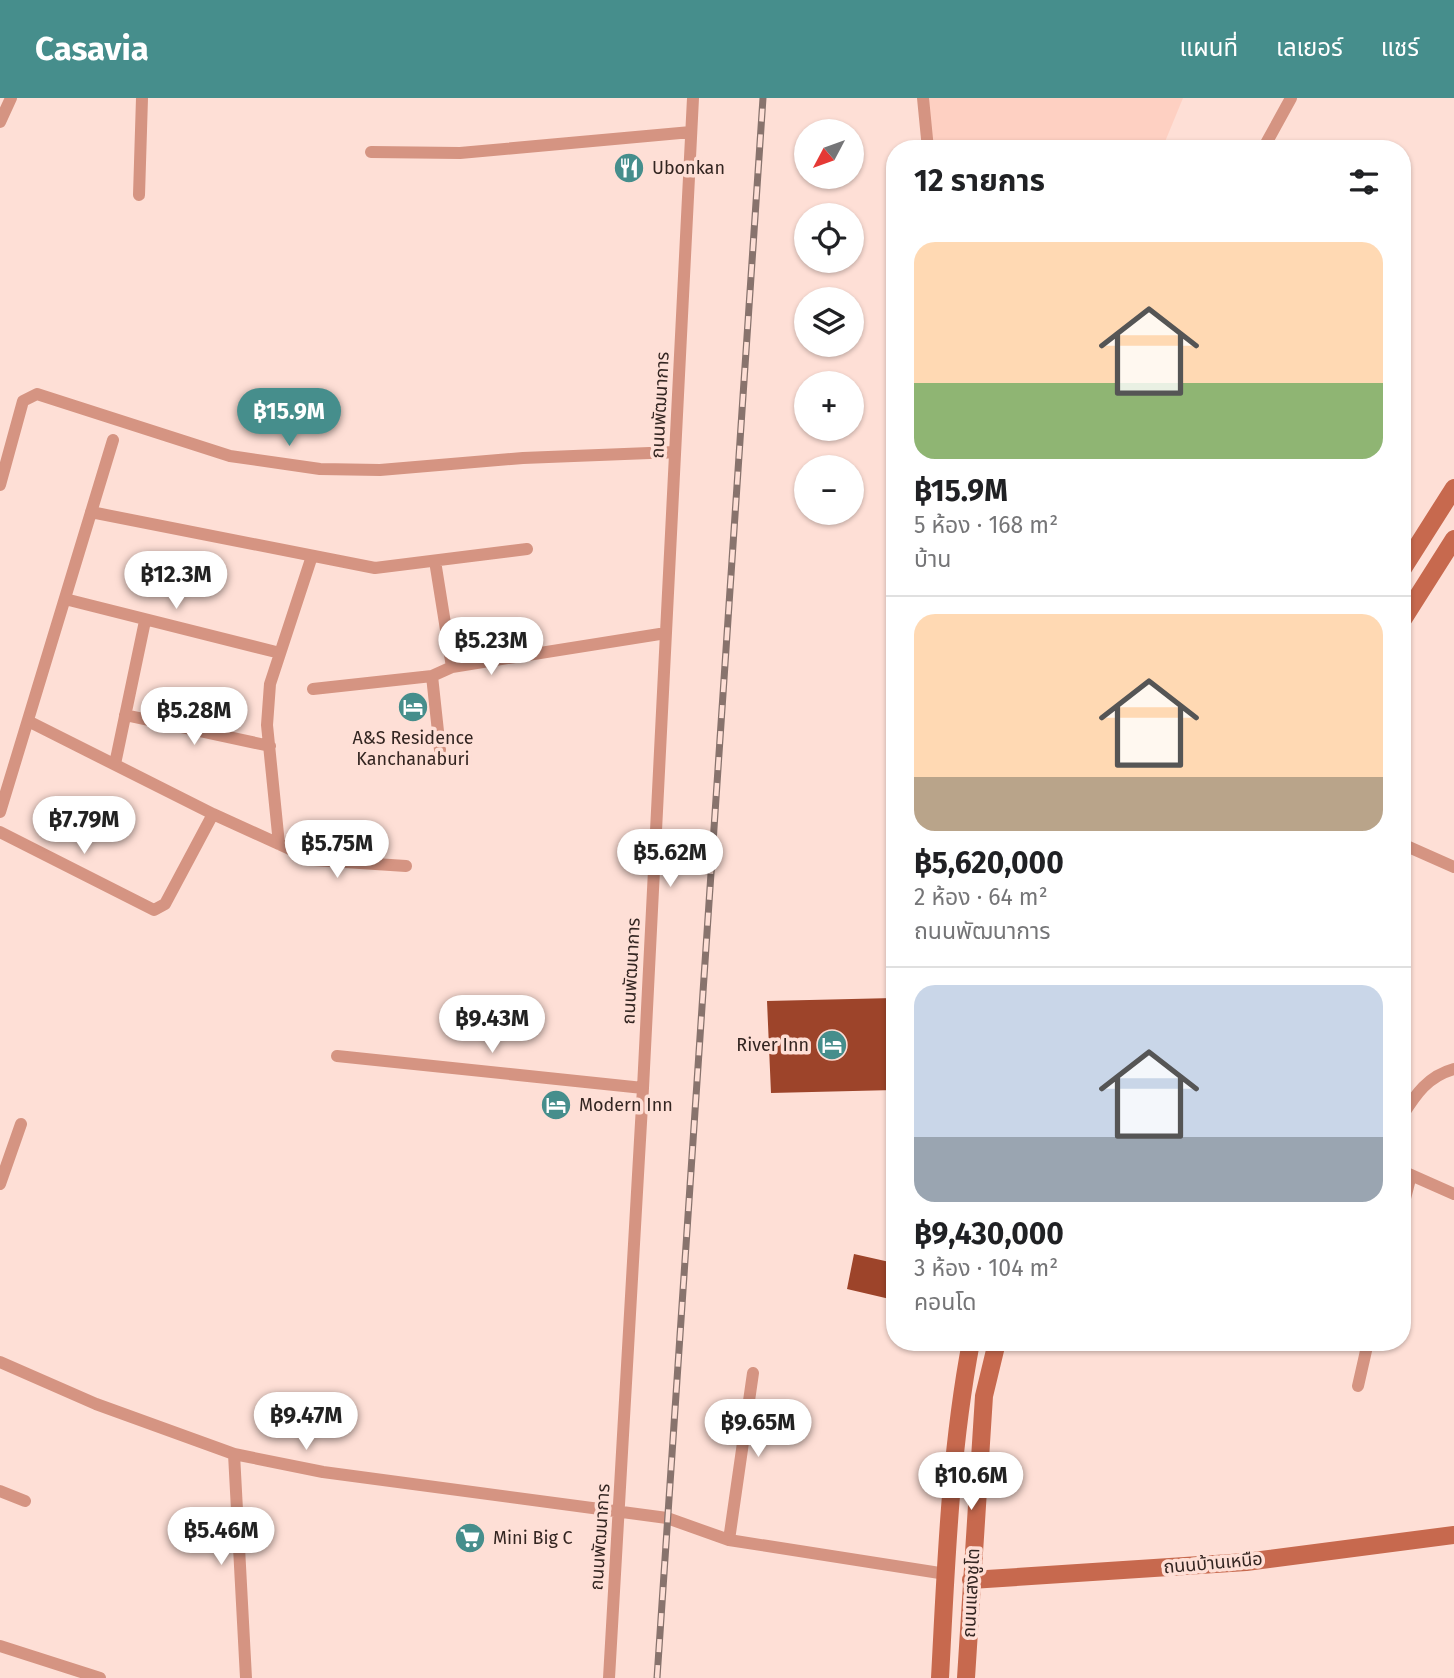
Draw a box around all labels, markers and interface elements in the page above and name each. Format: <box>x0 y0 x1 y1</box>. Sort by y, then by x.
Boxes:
text: Casavia <box>35 29 149 69</box>
text: แผนที่ <box>1180 34 1238 62</box>
text: เลเยอร์ <box>1276 34 1343 62</box>
text: แชร์ <box>1381 34 1419 62</box>
north arrow <box>794 119 864 189</box>
map controls <box>794 119 864 525</box>
restaurant icon: Ubonkan <box>612 151 646 185</box>
place label: Ubonkan <box>652 157 725 179</box>
text: 12 รายการ <box>914 163 1045 199</box>
icon: filters <box>1345 163 1383 201</box>
button: locate <box>794 203 864 273</box>
button: layers <box>794 287 864 357</box>
icon: home <box>1086 288 1212 414</box>
street label: ถนนพัฒนาการ <box>646 351 674 459</box>
button: + <box>794 371 864 441</box>
pin: ฿15.9M <box>232 388 346 448</box>
text: ฿15.9M <box>253 397 325 425</box>
button: − <box>794 455 864 525</box>
text: ฿15.9M <box>914 473 1008 509</box>
text: 5 ห้อง · 168 m² <box>914 511 1058 539</box>
text: บ้าน <box>914 545 951 573</box>
pin: ฿12.3M <box>119 552 233 611</box>
text: ฿12.3M <box>140 560 212 588</box>
pin: ฿5.23M <box>434 618 548 677</box>
text: ฿5.23M <box>454 626 528 654</box>
icon: home <box>1086 660 1212 786</box>
pin: ฿5.28M <box>137 688 251 747</box>
hotel icon: A&S Residence Kanchanaburi <box>396 690 430 724</box>
text: ฿5.28M <box>157 696 231 724</box>
place label: A&S Residence Kanchanaburi <box>352 727 474 770</box>
pin: ฿7.79M <box>27 796 141 856</box>
text: ฿7.79M <box>49 805 119 833</box>
pin: ฿5.75M <box>280 820 394 880</box>
text: ฿5.75M <box>301 829 373 857</box>
pin: ฿5.62M <box>613 830 727 889</box>
text: ฿5.62M <box>633 838 707 866</box>
text: ฿5,620,000 <box>914 845 1064 881</box>
text: 2 ห้อง · 64 m² <box>914 883 1048 911</box>
street label: ถนนพัฒนาการ <box>617 917 645 1025</box>
text: ถนนพัฒนาการ <box>914 917 1051 945</box>
pin: ฿9.43M <box>435 996 549 1055</box>
text: ฿9.43M <box>455 1004 529 1032</box>
hotel icon: River Inn <box>815 1028 849 1062</box>
icon: home <box>1086 1031 1212 1157</box>
place label: River Inn <box>736 1034 809 1056</box>
hotel icon: Modern Inn <box>539 1088 573 1122</box>
place label: Modern Inn <box>579 1094 673 1116</box>
text: ฿9,430,000 <box>914 1216 1064 1252</box>
text: 3 ห้อง · 104 m² <box>914 1254 1058 1282</box>
text: คอนโด <box>914 1288 976 1316</box>
pin: ฿9.47M <box>249 1392 363 1452</box>
pin: ฿9.65M <box>701 1400 815 1459</box>
text: ฿9.47M <box>270 1401 342 1429</box>
text: ฿9.65M <box>721 1408 795 1436</box>
pin: ฿10.6M <box>914 1452 1028 1512</box>
text: ฿10.6M <box>934 1461 1008 1489</box>
street label: ถนนพัฒนาการ <box>585 1483 615 1591</box>
pin: ฿5.46M <box>164 1508 278 1567</box>
text: ฿5.46M <box>184 1516 258 1544</box>
supermarket icon: Mini Big C <box>453 1521 487 1555</box>
place label: Mini Big C <box>493 1527 573 1549</box>
street label: ถนนแสงชูโต <box>958 1548 985 1638</box>
street label: ถนนบ้านเหนือ <box>1163 1548 1263 1578</box>

